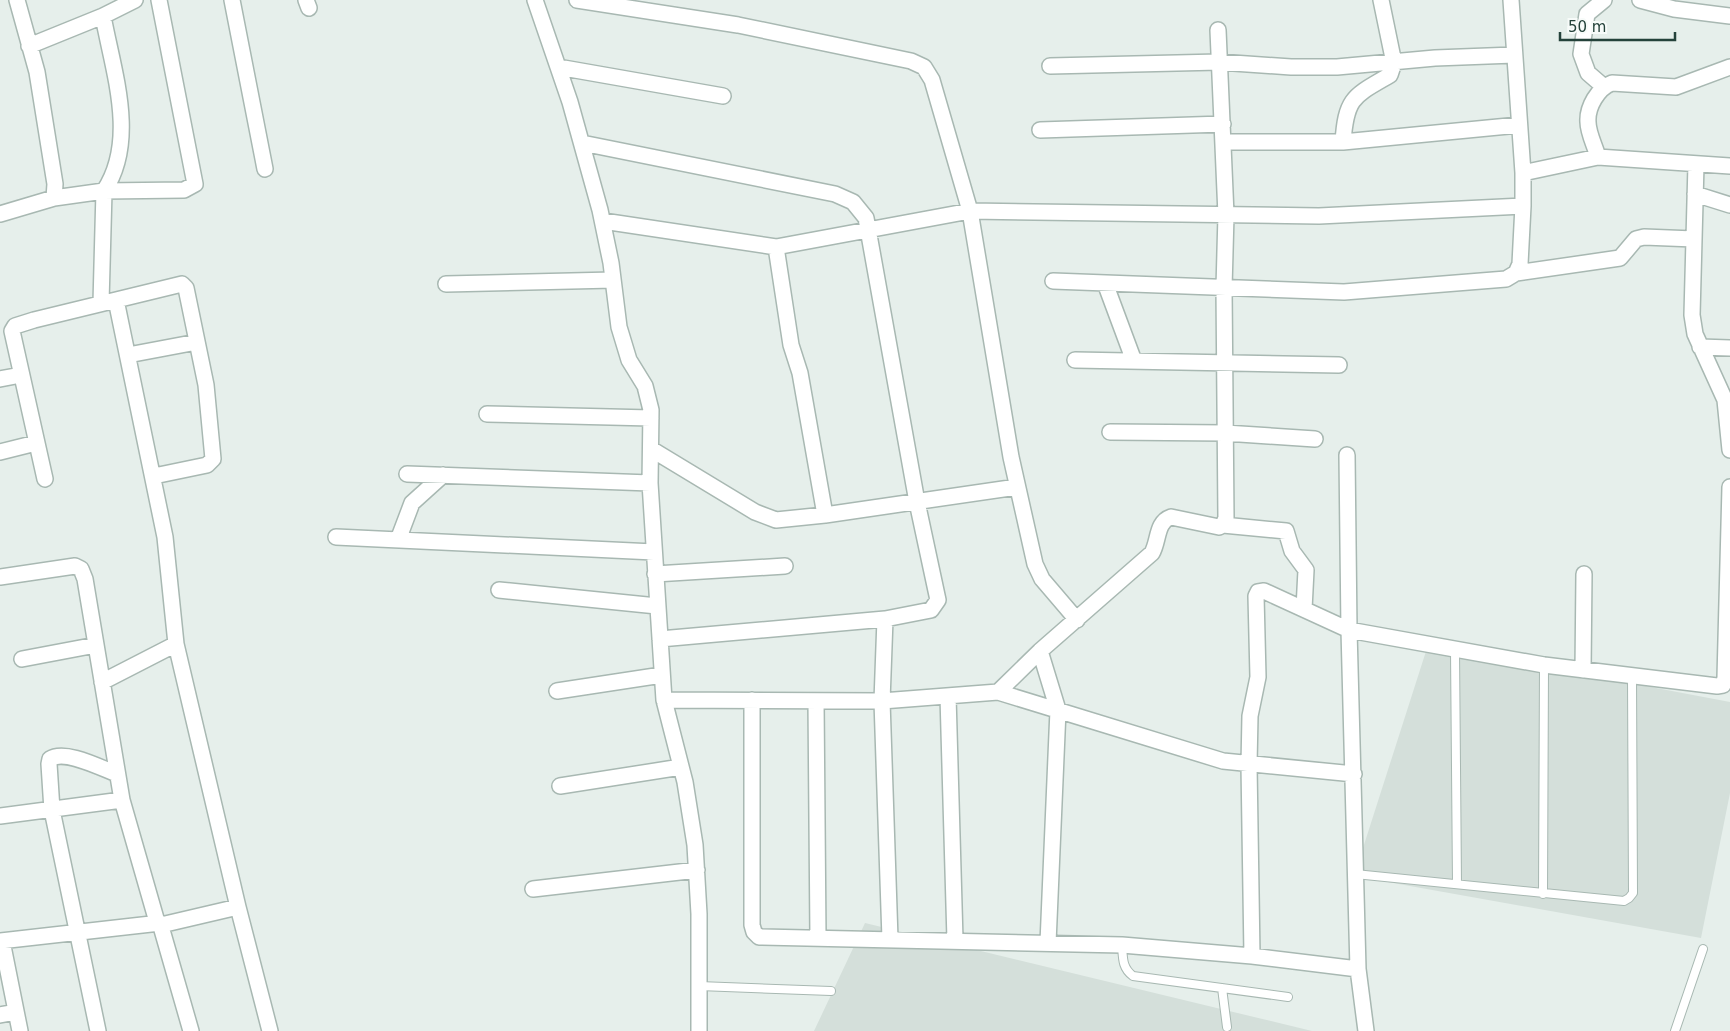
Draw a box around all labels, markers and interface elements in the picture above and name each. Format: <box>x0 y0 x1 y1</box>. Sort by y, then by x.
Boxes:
scale bar <box>1560 10 1675 42</box>
text: 50 m <box>1568 18 1606 36</box>

